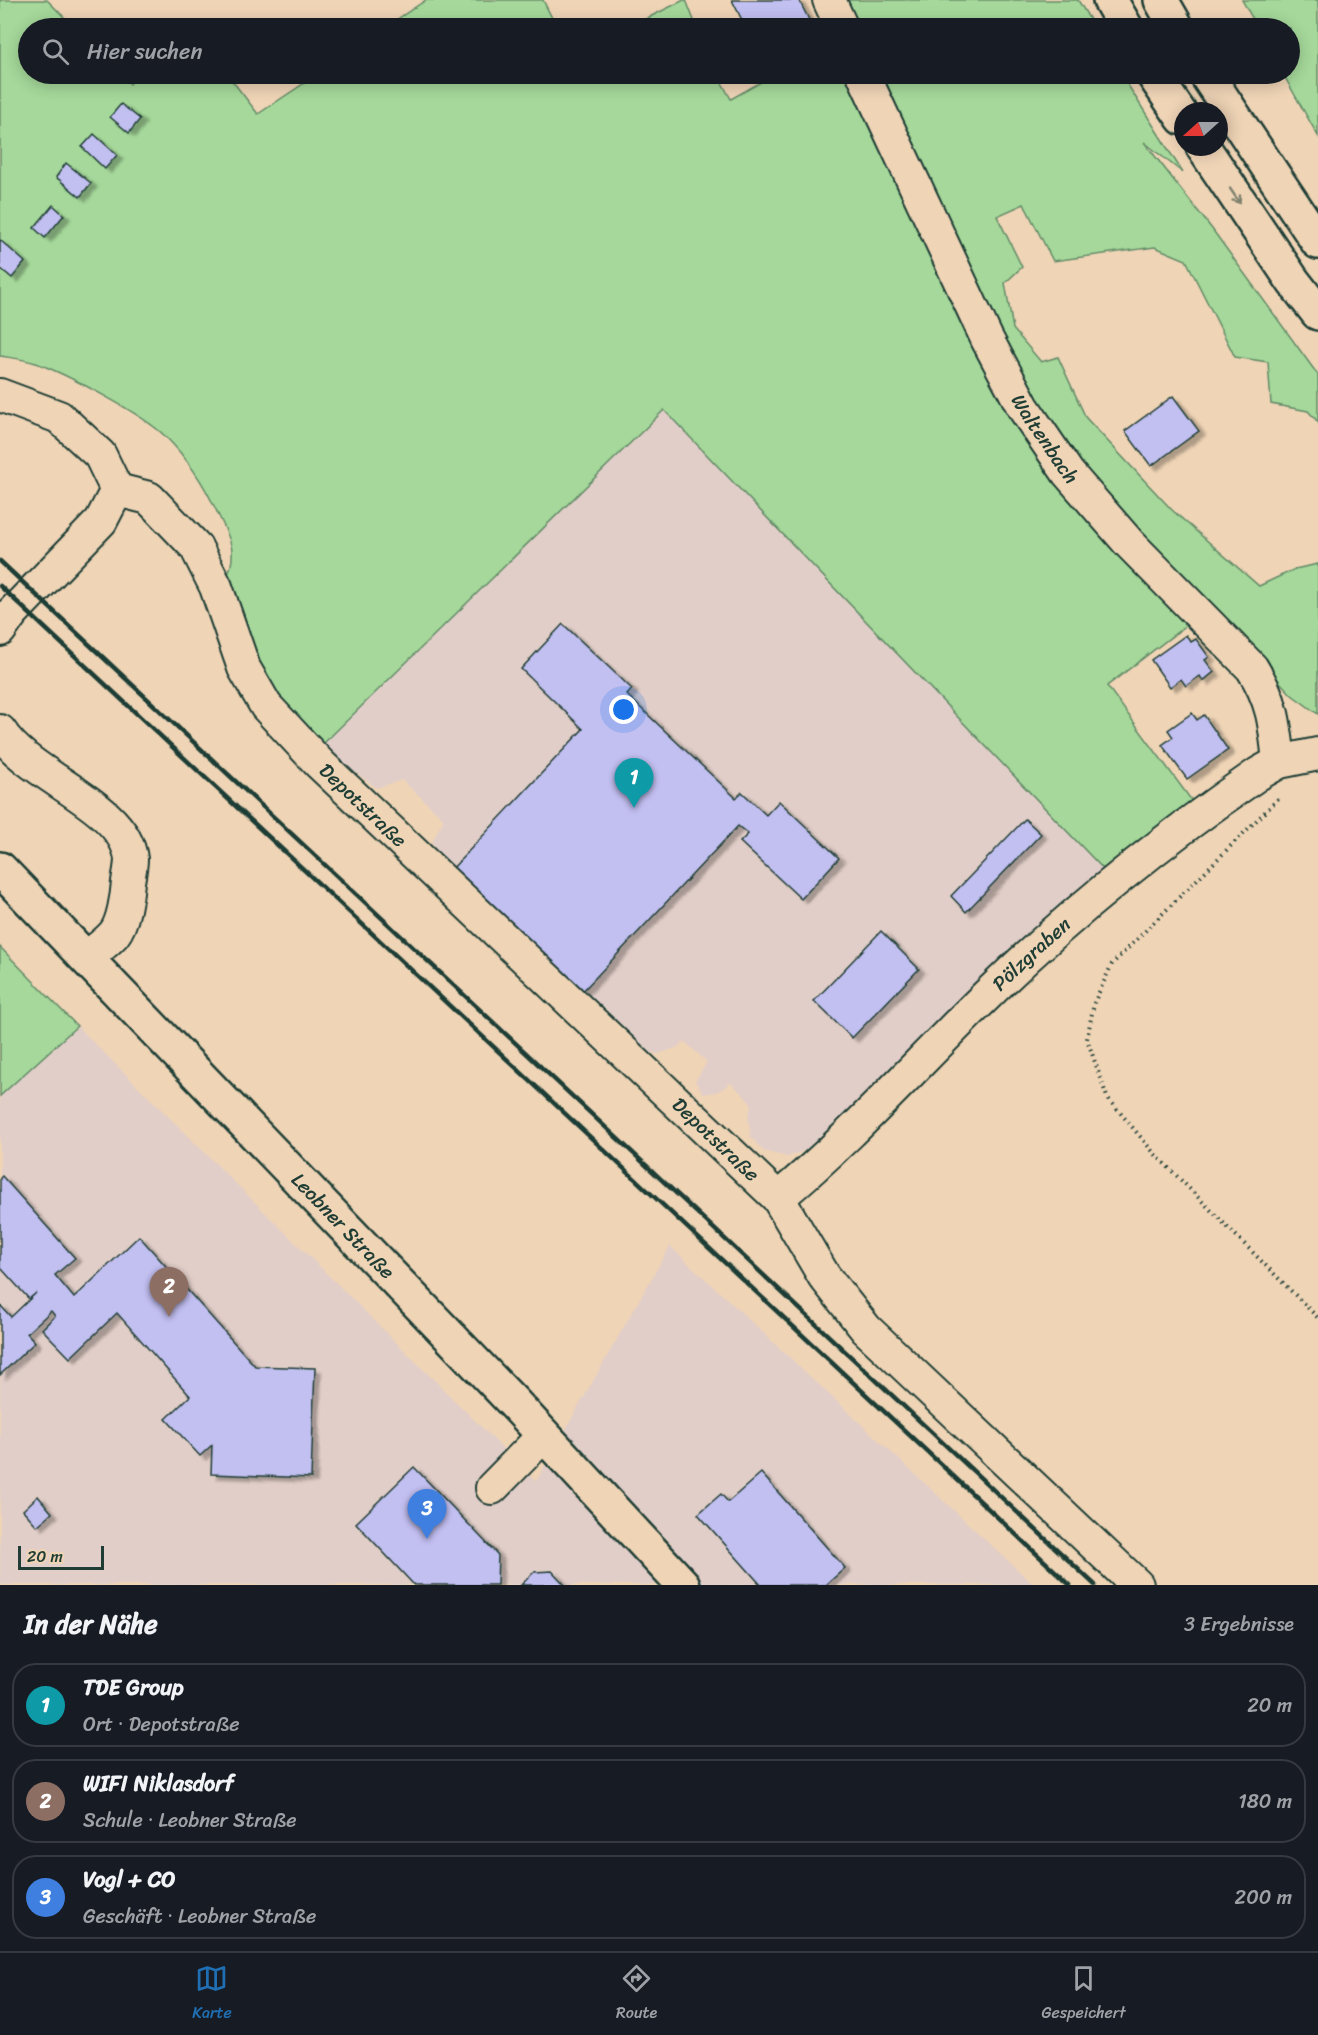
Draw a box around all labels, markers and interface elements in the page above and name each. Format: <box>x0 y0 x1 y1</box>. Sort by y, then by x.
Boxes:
search box <box>18 18 1300 84</box>
text: Hier suchen <box>87 32 202 71</box>
icon: search <box>39 35 72 68</box>
north arrow <box>1174 102 1228 156</box>
one-way arrow <box>1229 187 1241 203</box>
street label: Waltenbach <box>1001 388 1087 492</box>
your location <box>609 695 638 724</box>
street label: Depotstraße <box>311 754 415 856</box>
pin: 1 <box>614 758 654 808</box>
street label: Pölzgraben <box>984 908 1079 1000</box>
street label: Depotstraße <box>663 1089 768 1190</box>
street label: Leobner Straße <box>282 1164 403 1288</box>
pin: 2 <box>150 1268 188 1317</box>
pin: 3 <box>408 1490 446 1539</box>
text: 20 m <box>27 1542 63 1571</box>
scale bar <box>18 1543 104 1570</box>
text: In der Nähe <box>24 1601 158 1647</box>
text: 3 Ergebnisse <box>1184 1607 1294 1642</box>
text: TDE Group <box>83 1668 184 1707</box>
text: 1 <box>41 1688 50 1723</box>
text: 20 m <box>1247 1688 1292 1723</box>
text: Ort · Depotstraße <box>83 1707 240 1742</box>
text: WIFI Niklasdorf <box>83 1764 234 1803</box>
text: 2 <box>40 1784 51 1819</box>
text: 180 m <box>1238 1784 1292 1819</box>
text: Schule · Leobner Straße <box>83 1803 297 1838</box>
text: Vogl + CO <box>83 1860 176 1899</box>
text: 3 <box>40 1880 51 1915</box>
text: 200 m <box>1235 1880 1292 1915</box>
text: Geschäft · Leobner Straße <box>83 1899 316 1934</box>
tab: Karte <box>192 1962 232 2027</box>
tab: Route <box>616 1962 657 2027</box>
tab: Gespeichert <box>1042 1962 1126 2027</box>

